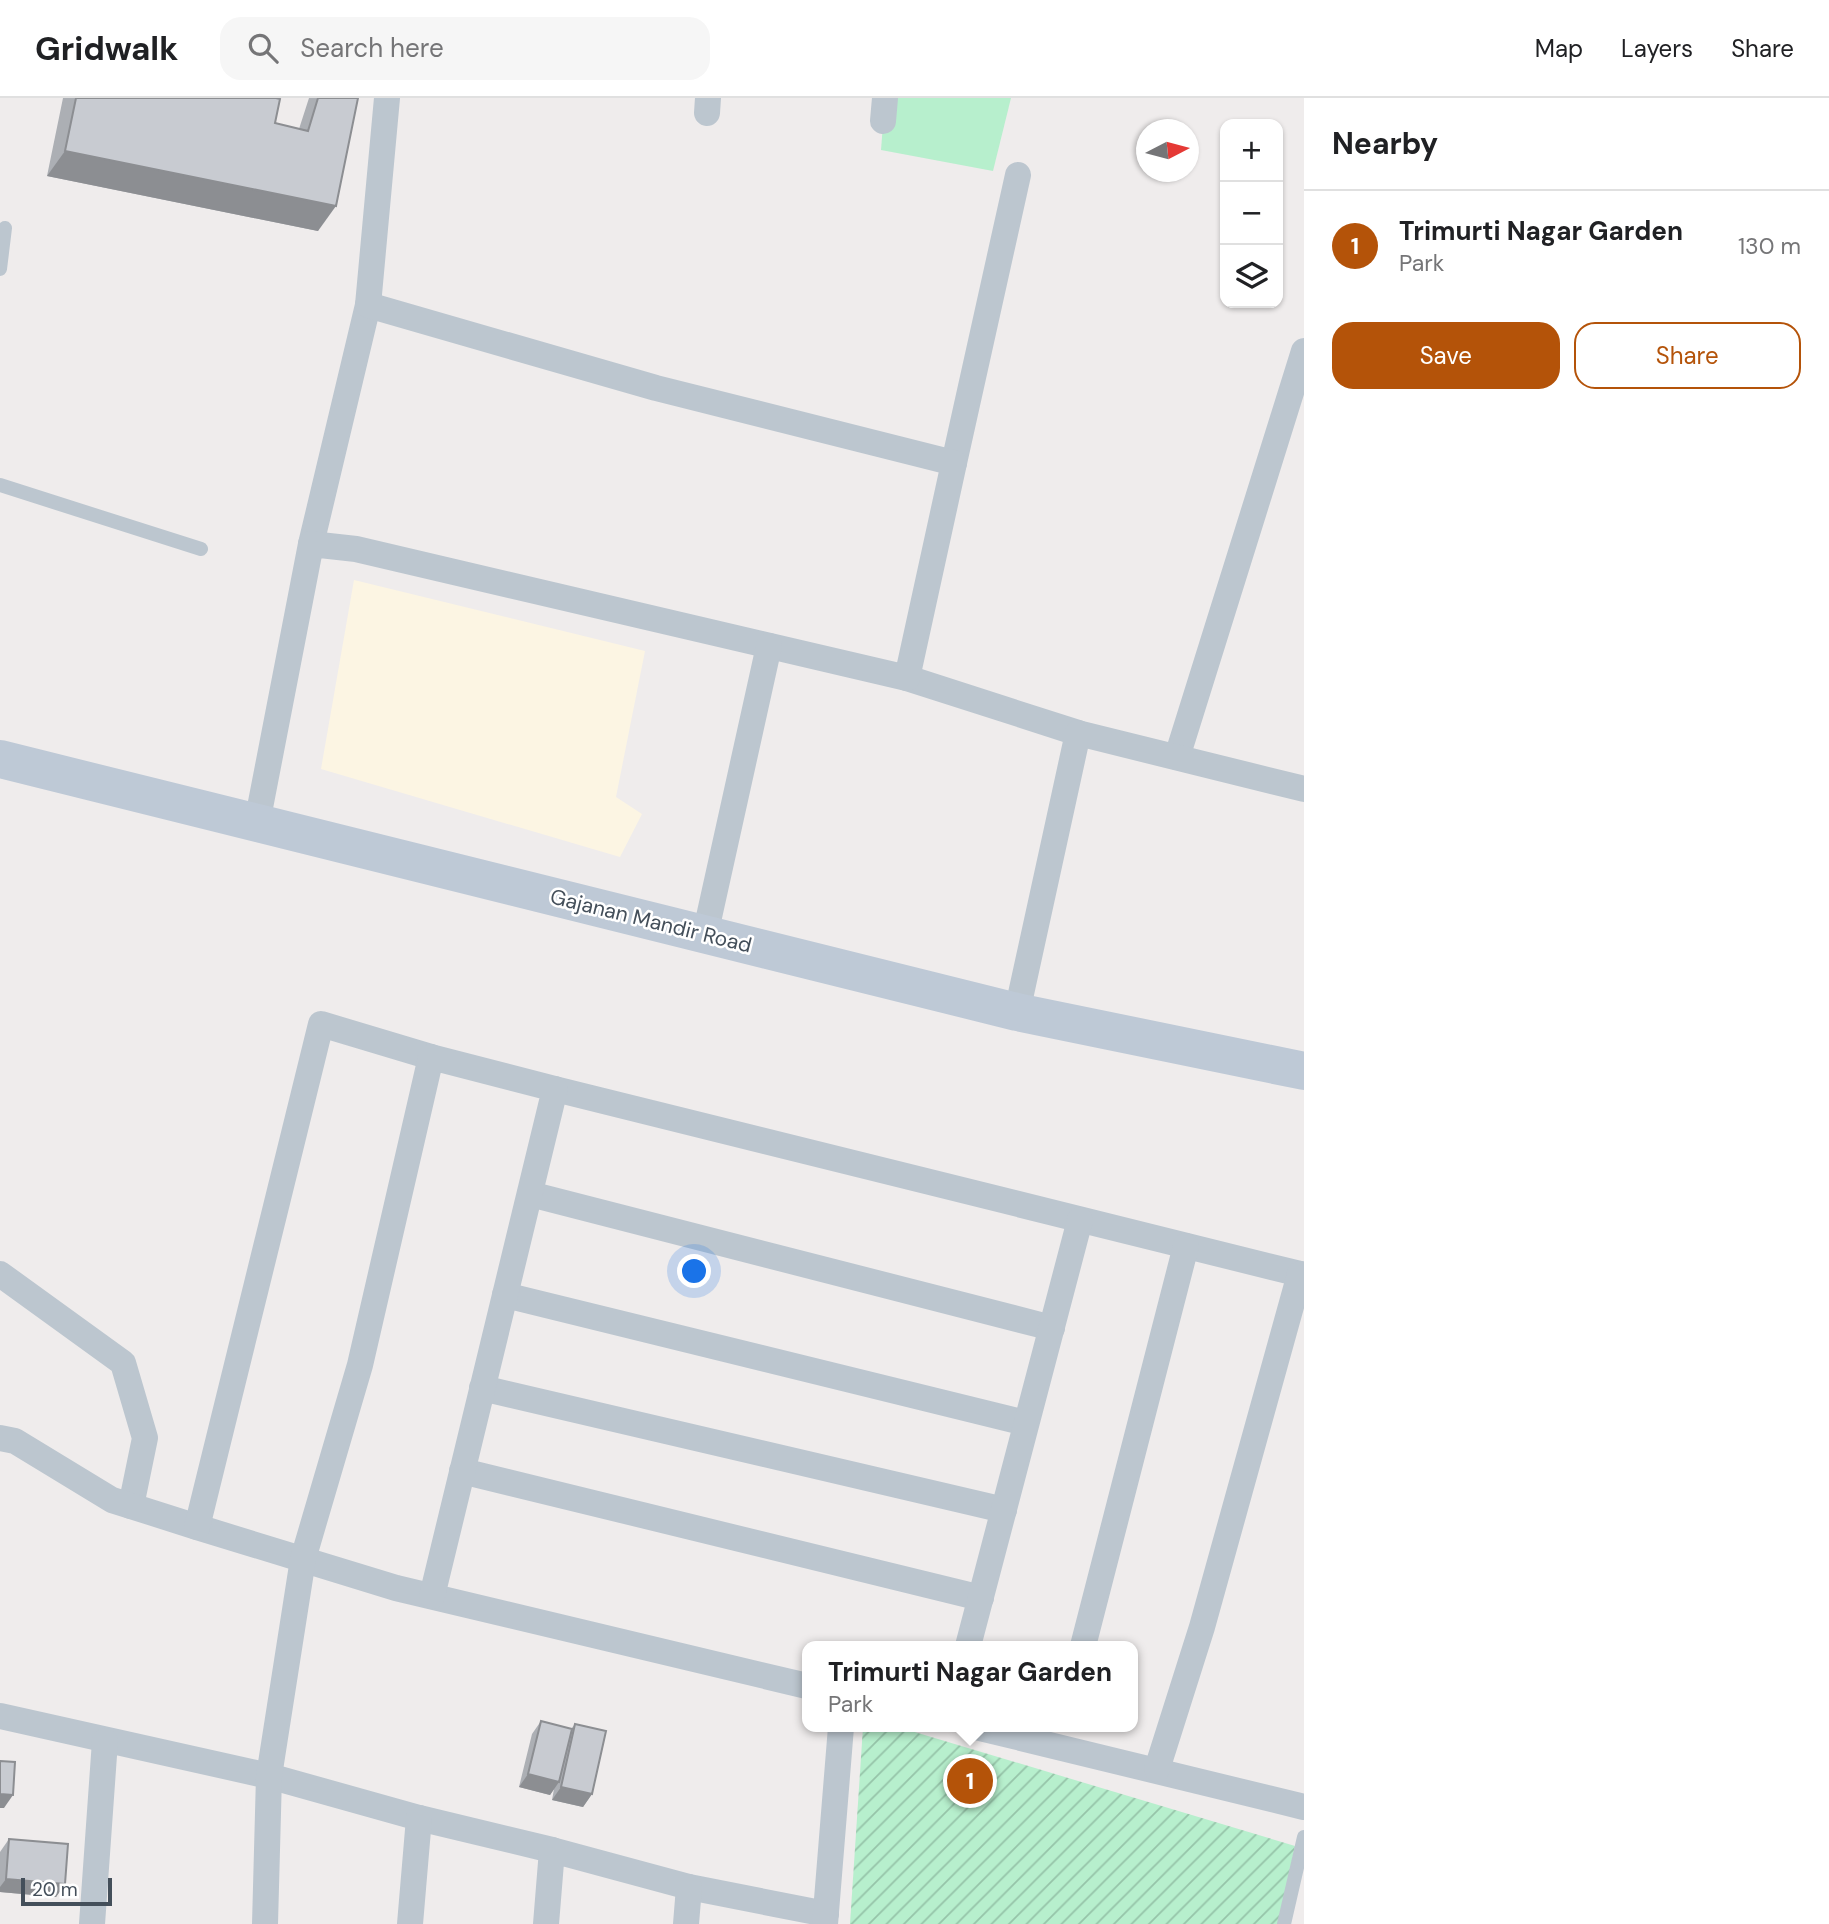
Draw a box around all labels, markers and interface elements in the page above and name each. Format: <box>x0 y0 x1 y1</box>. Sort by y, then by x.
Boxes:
search box <box>220 17 710 80</box>
text: Gridwalk <box>35 27 178 70</box>
icon: search <box>244 29 282 67</box>
text: Search here <box>300 31 444 65</box>
text: Map <box>1535 33 1583 64</box>
text: Layers <box>1621 33 1693 64</box>
text: Share <box>1731 33 1794 64</box>
north arrow <box>1136 119 1199 182</box>
map controls <box>1220 119 1283 308</box>
button: + <box>1220 119 1283 182</box>
text: Nearby <box>1332 124 1438 163</box>
button: − <box>1220 182 1283 245</box>
text: Trimurti Nagar Garden <box>1399 214 1683 248</box>
text: 1 <box>1351 231 1359 261</box>
text: 130 m <box>1738 231 1801 261</box>
button: layers <box>1220 245 1283 308</box>
text: Park <box>1399 248 1444 278</box>
button: Save <box>1332 322 1560 389</box>
button: Share <box>1574 322 1801 389</box>
street label: Gajanan Mandir Road <box>547 882 755 960</box>
your location <box>677 1254 711 1288</box>
popup <box>802 1641 1138 1732</box>
text: Trimurti Nagar Garden <box>828 1655 1112 1689</box>
text: Park <box>828 1689 873 1719</box>
pin: 1 <box>947 1755 993 1807</box>
scale bar <box>21 1875 112 1907</box>
text: 20 m <box>32 1877 78 1902</box>

